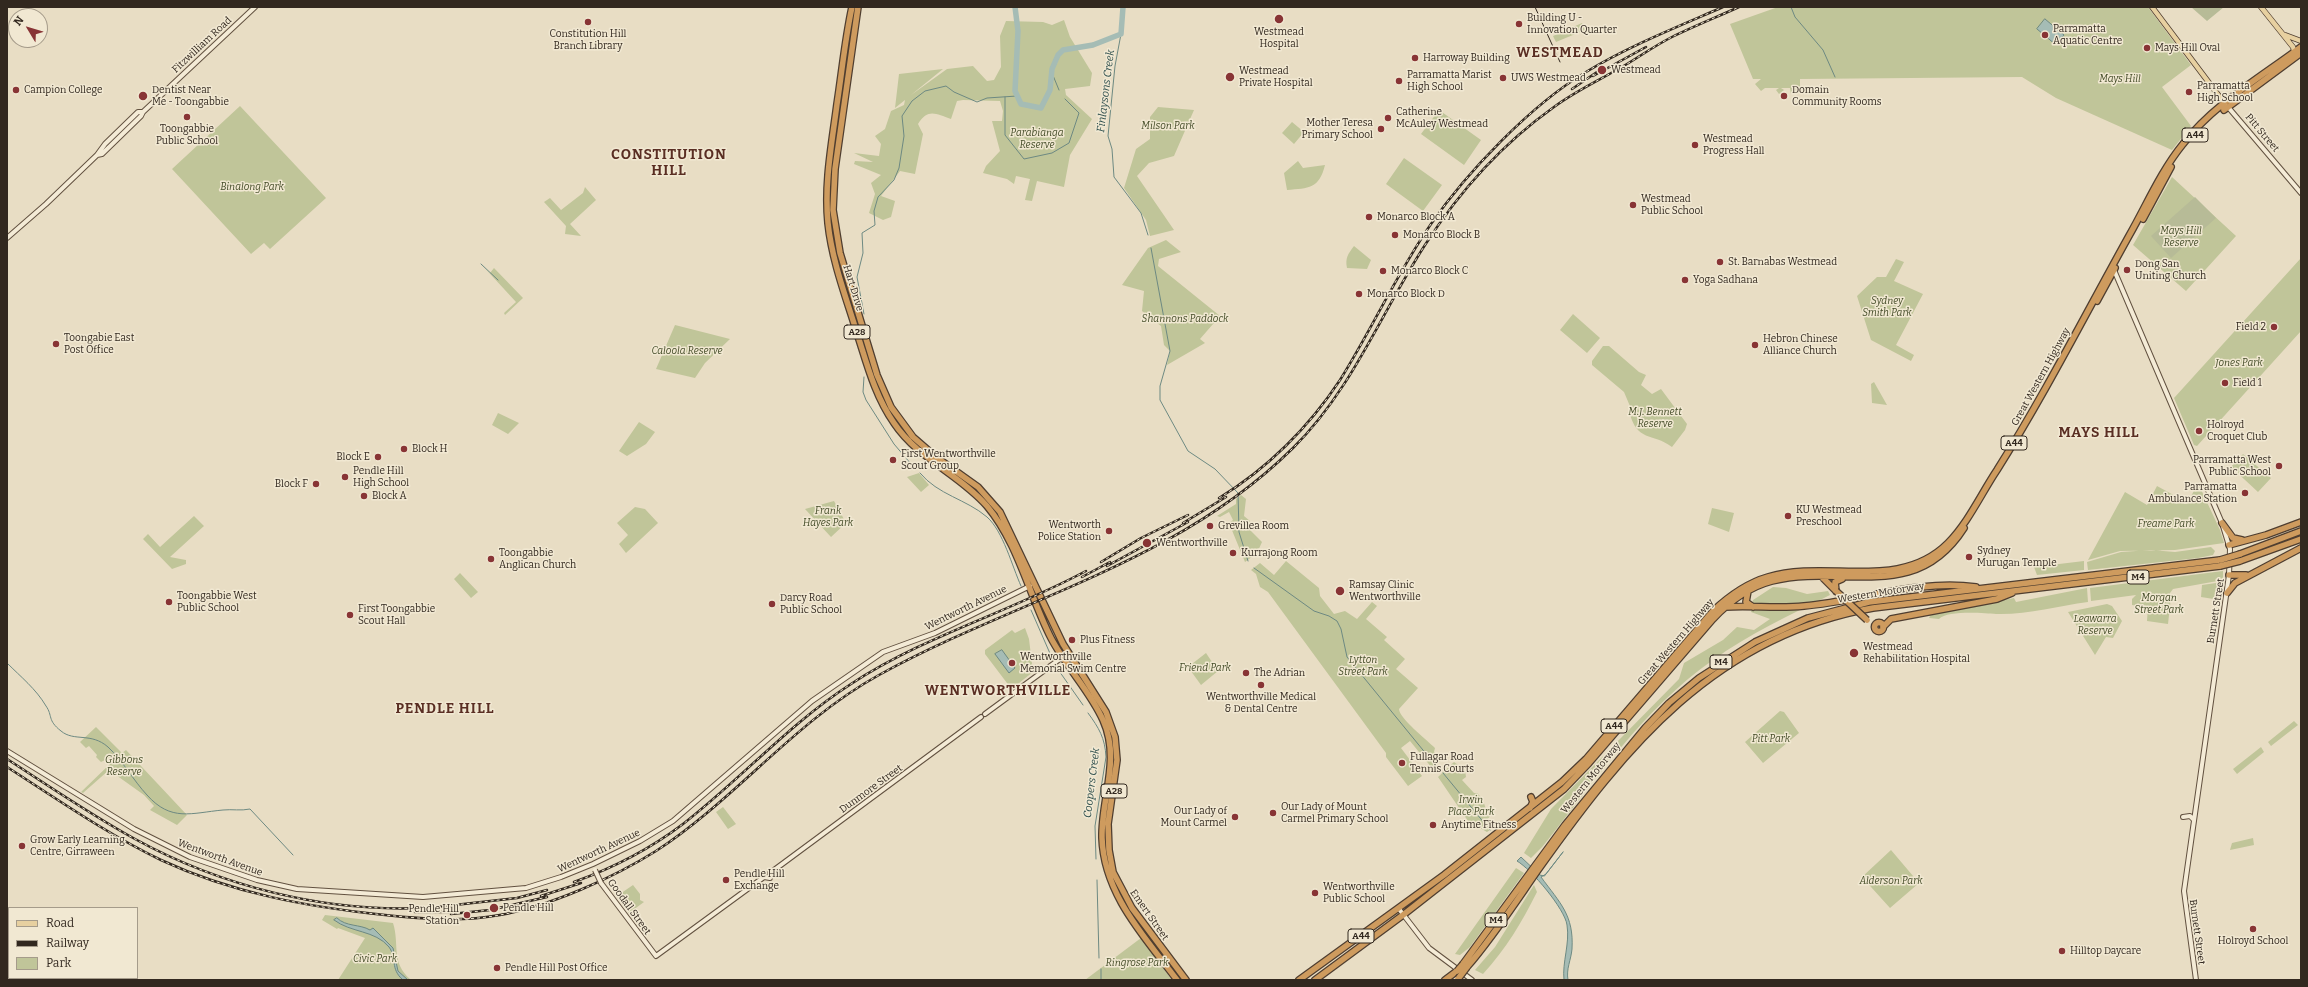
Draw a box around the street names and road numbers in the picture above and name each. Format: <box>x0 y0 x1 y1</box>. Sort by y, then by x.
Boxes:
street label: Fitzwilliam Road <box>170 14 234 76</box>
street label: Pitt Street <box>2243 111 2281 155</box>
road number: A44 <box>2182 128 2208 142</box>
street label: Hart Drive <box>840 263 866 313</box>
road number: A28 <box>844 325 870 339</box>
street label: Great Western Highway <box>2009 326 2073 428</box>
road number: A44 <box>2001 436 2027 450</box>
road number: M4 <box>2127 570 2149 584</box>
street label: Burnett Street <box>2205 577 2227 645</box>
street label: Western Motorway <box>1837 580 1925 606</box>
street label: Wentworth Avenue <box>923 583 1009 633</box>
street label: Great Western Highway <box>1635 597 1717 687</box>
road number: M4 <box>1710 655 1732 669</box>
road number: A44 <box>1601 719 1627 733</box>
street label: Western Motorway <box>1559 740 1623 816</box>
street label: Dunmore Street <box>837 762 905 816</box>
road number: A28 <box>1101 784 1127 798</box>
street label: Wentworth Avenue <box>556 827 642 875</box>
street label: Wentworth Avenue <box>176 837 264 879</box>
street label: Goodall Street <box>605 877 653 937</box>
street label: Emert Street <box>1127 887 1171 943</box>
street label: Burnett Street <box>2186 898 2208 966</box>
road number: M4 <box>1485 913 1507 927</box>
road number: A44 <box>1348 929 1374 943</box>

